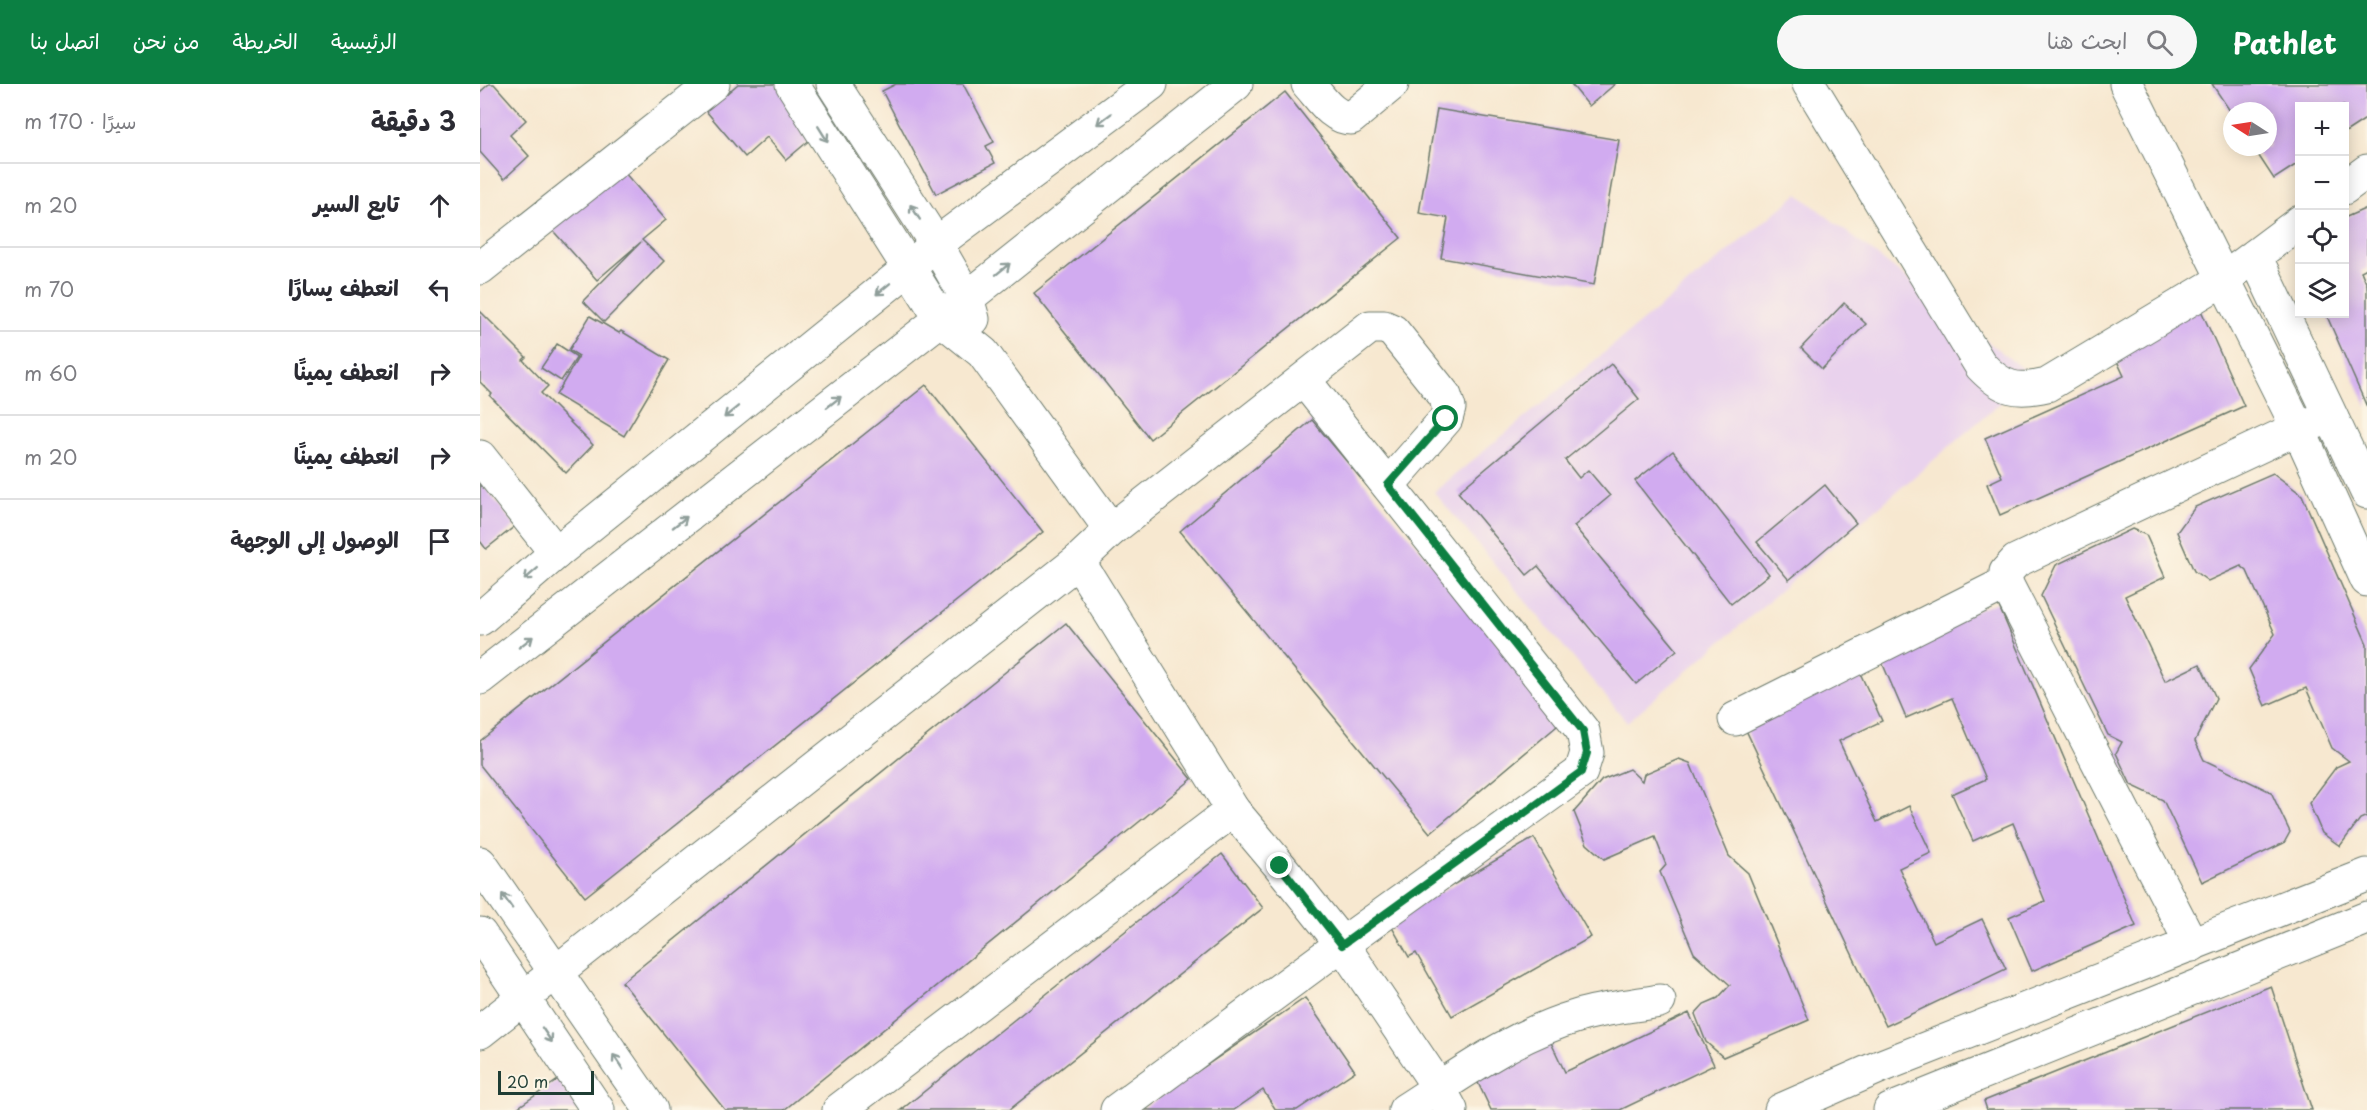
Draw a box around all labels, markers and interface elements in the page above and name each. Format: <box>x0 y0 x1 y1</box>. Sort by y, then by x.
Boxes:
search box <box>1777 15 2197 69</box>
text: Pathlet <box>2233 21 2337 64</box>
text: ابحث هنا <box>2047 23 2128 56</box>
text: اتصل بنا <box>30 24 100 56</box>
text: من نحن <box>133 24 199 56</box>
text: الخريطة <box>232 24 298 56</box>
text: الرئيسية <box>331 24 397 56</box>
icon: search <box>2143 26 2176 59</box>
text: 3 دقيقة <box>371 101 456 140</box>
north arrow <box>2223 102 2277 156</box>
map controls <box>2295 102 2349 318</box>
button: + <box>2295 102 2349 156</box>
text: سيرًا · 170 m <box>24 106 137 136</box>
one-way arrow <box>1096 113 1112 125</box>
one-way arrow <box>818 125 830 142</box>
button: − <box>2295 156 2349 210</box>
text: تابع السير <box>314 186 399 219</box>
icon: ahead <box>423 189 456 222</box>
text: 20 m <box>24 190 77 220</box>
one-way arrow <box>909 204 921 221</box>
button: locate <box>2295 210 2349 264</box>
one-way arrow <box>995 262 1011 275</box>
button: layers <box>2295 264 2349 318</box>
text: انعطف يسارًا <box>288 270 399 303</box>
icon: left <box>423 273 456 306</box>
text: 70 m <box>24 274 74 304</box>
one-way arrow <box>876 282 891 296</box>
text: انعطف يمينًا <box>294 354 399 387</box>
icon: right <box>423 357 456 390</box>
text: 60 m <box>24 358 77 388</box>
one-way arrow <box>825 396 841 409</box>
one-way arrow <box>723 405 739 418</box>
route start <box>1432 405 1458 431</box>
text: انعطف يمينًا <box>294 438 399 471</box>
icon: right <box>423 441 456 474</box>
text: 20 m <box>24 442 77 472</box>
one-way arrow <box>672 516 688 529</box>
text: الوصول إلى الوجهة <box>230 522 399 555</box>
icon: arrive <box>423 525 456 558</box>
one-way arrow <box>523 568 539 581</box>
one-way arrow <box>518 636 534 649</box>
route end <box>1266 852 1292 878</box>
one-way arrow <box>501 894 513 910</box>
one-way arrow <box>541 1026 553 1042</box>
one-way arrow <box>612 1054 624 1070</box>
scale bar <box>498 1068 594 1096</box>
text: 20 m <box>507 1069 548 1093</box>

